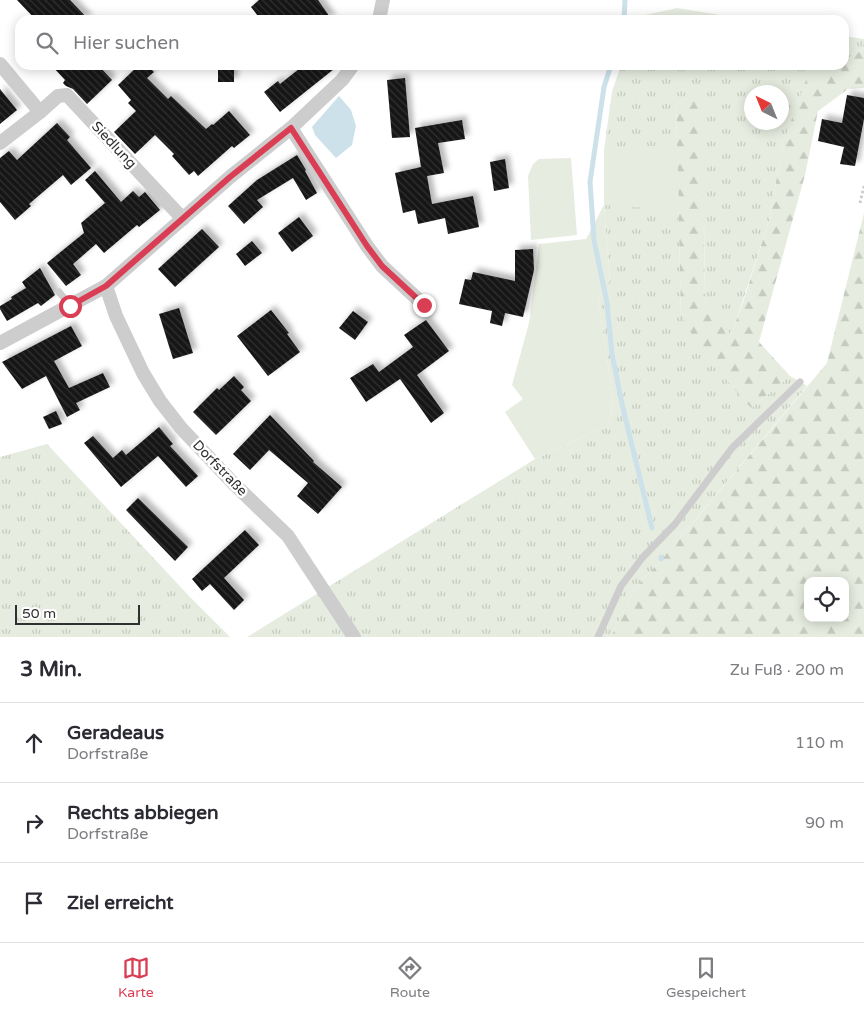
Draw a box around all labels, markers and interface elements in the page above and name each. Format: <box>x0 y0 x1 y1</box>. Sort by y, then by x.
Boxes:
search box <box>15 15 849 70</box>
icon: search <box>33 29 61 57</box>
text: Hier suchen <box>73 32 180 54</box>
north arrow <box>744 85 789 130</box>
street label: Siedlung <box>88 118 140 172</box>
route end <box>413 294 436 317</box>
route start <box>59 295 82 318</box>
street label: Dorfstraße <box>189 437 251 500</box>
map controls <box>804 577 849 622</box>
button: locate <box>804 577 849 622</box>
scale bar <box>15 602 140 625</box>
text: 50 m <box>22 605 56 622</box>
text: 3 Min. <box>20 657 82 682</box>
text: Zu Fuß · 200 m <box>730 660 844 680</box>
text: Geradeaus <box>67 722 164 744</box>
icon: ahead <box>20 729 48 757</box>
text: 110 m <box>795 733 844 753</box>
text: Dorfstraße <box>67 744 148 764</box>
text: Rechts abbiegen <box>67 802 219 824</box>
icon: right <box>20 809 48 837</box>
text: 90 m <box>805 813 844 833</box>
text: Dorfstraße <box>67 824 148 844</box>
icon: arrive <box>20 889 48 917</box>
text: Ziel erreicht <box>67 892 174 914</box>
tab: Karte <box>118 954 154 1001</box>
tab: Route <box>390 954 430 1001</box>
tab: Gespeichert <box>666 954 746 1001</box>

